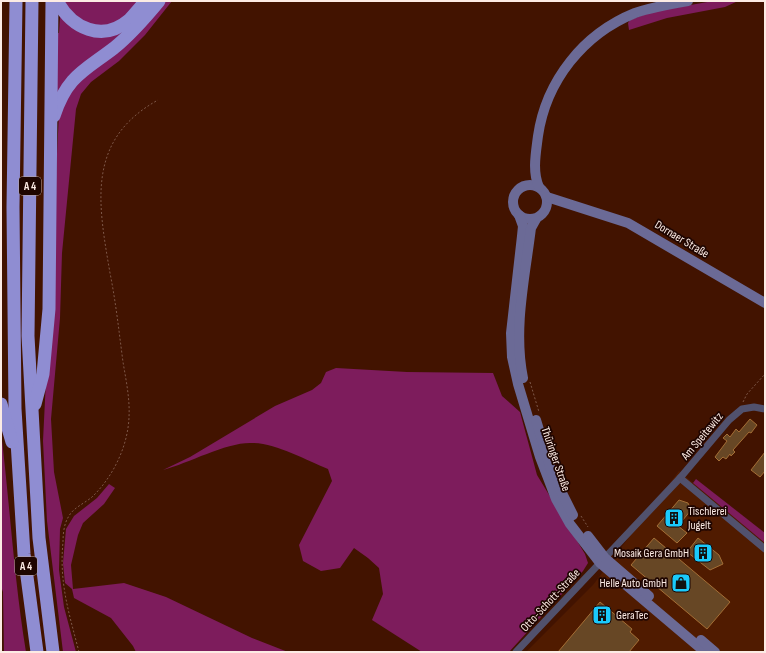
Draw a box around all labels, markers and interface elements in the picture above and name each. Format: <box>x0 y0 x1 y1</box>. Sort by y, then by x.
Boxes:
road number: A 4 <box>19 177 41 195</box>
street label: Dornaer Straße <box>652 217 712 262</box>
street label: Am Speitewitz <box>678 409 727 464</box>
street label: Thüringer Straße <box>537 425 574 494</box>
place label: Tischlerei Jugelt <box>687 504 727 533</box>
building icon: Tischlerei Jugelt <box>663 507 685 529</box>
building icon: Mosaik Gera GmbH <box>692 542 714 564</box>
place label: Mosaik Gera GmbH <box>614 546 689 561</box>
road number: A 4 <box>15 557 37 575</box>
street label: Otto-Schott-Straße <box>517 566 583 635</box>
shop icon: Helle Auto GmbH <box>670 572 692 594</box>
place label: Helle Auto GmbH <box>599 576 667 591</box>
building icon: GeraTec <box>591 604 613 626</box>
place label: GeraTec <box>616 608 649 623</box>

